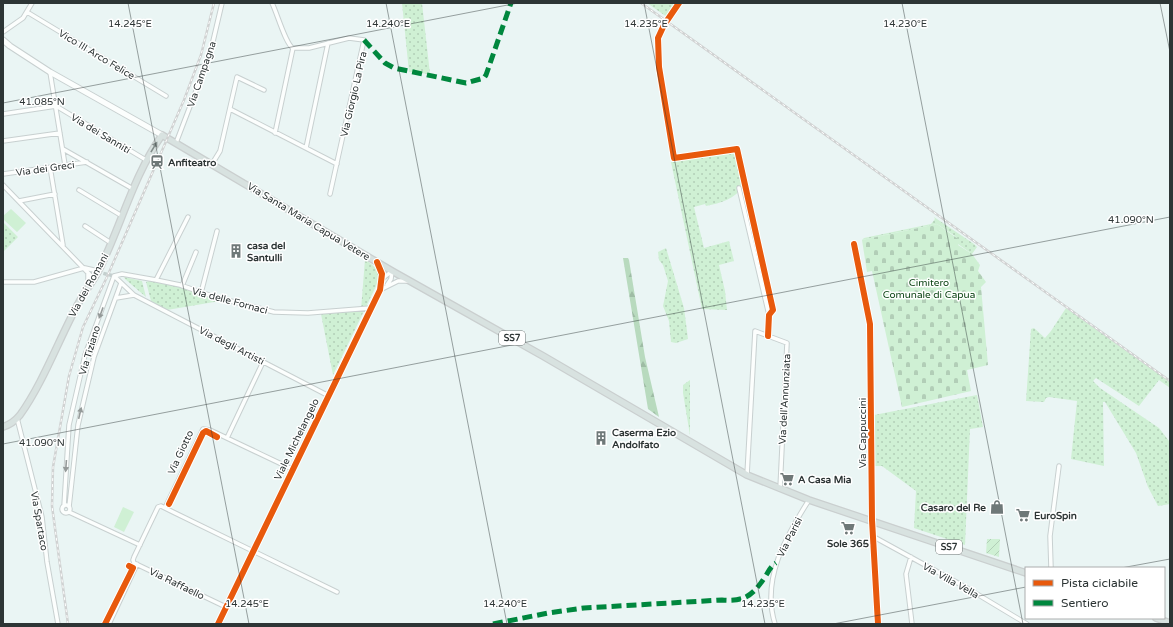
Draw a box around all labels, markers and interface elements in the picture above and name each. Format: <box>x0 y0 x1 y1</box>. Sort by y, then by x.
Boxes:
text: 14.245°E <box>108 18 152 30</box>
text: 14.240°E <box>366 18 410 30</box>
text: 14.235°E <box>624 18 668 30</box>
text: 14.230°E <box>883 18 927 30</box>
street label: Vico III Arco Felice <box>56 27 137 83</box>
street label: Via Campagna <box>185 40 219 109</box>
street label: Via Giorgio La Pira <box>338 50 370 138</box>
text: 41.085°N <box>19 96 65 108</box>
street label: Via dei Sanniti <box>69 111 132 156</box>
one-way arrow <box>151 141 158 153</box>
station icon: Anfiteatro <box>149 154 165 170</box>
place label: Anfiteatro <box>168 157 216 169</box>
street label: Via dei Greci <box>15 159 75 179</box>
street label: Via Santa Maria Capua Vetere <box>245 180 372 264</box>
text: 41.090°N <box>1108 214 1154 226</box>
place label: casa del Santulli <box>247 240 285 264</box>
building icon: casa del Santulli <box>228 243 244 259</box>
street label: Via dei Romani <box>66 251 111 320</box>
park label: Cimitero Comunale di Capua <box>883 277 975 301</box>
street label: Via delle Fornaci <box>191 285 269 317</box>
one-way arrow <box>97 307 103 319</box>
street label: Via Tiziano <box>77 324 103 377</box>
street label: Via degli Artisti <box>197 324 266 368</box>
road number: SS7 <box>499 331 525 345</box>
street label: Via dell'Annunziata <box>777 353 793 445</box>
street label: Viale Michelangelo <box>272 397 322 482</box>
street label: Via Cappuccini <box>857 398 869 468</box>
one-way arrow <box>78 407 84 419</box>
place label: Caserma Ezio Andolfato <box>612 427 676 451</box>
street label: Via Giotto <box>165 428 196 476</box>
building icon: Caserma Ezio Andolfato <box>593 430 609 446</box>
text: 41.090°N <box>19 437 65 449</box>
one-way arrow <box>63 460 70 472</box>
supermarket icon: A Casa Mia <box>779 471 795 487</box>
place label: A Casa Mia <box>798 474 852 486</box>
street label: Via Spartaco <box>28 490 50 552</box>
shop icon: Casaro del Re <box>989 499 1005 515</box>
place label: Casaro del Re <box>921 502 986 514</box>
supermarket icon: EuroSpin <box>1015 507 1031 523</box>
place label: EuroSpin <box>1034 510 1077 522</box>
street label: Via Parisi <box>775 515 805 559</box>
supermarket icon: Sole 365 <box>840 520 856 536</box>
place label: Sole 365 <box>827 538 869 550</box>
road number: SS7 <box>936 540 962 554</box>
street label: Via Villa Vella <box>920 560 981 601</box>
street label: Via Raffaello <box>147 565 206 602</box>
legend <box>1025 567 1165 619</box>
text: Pista ciclabile <box>1061 576 1138 590</box>
text: Sentiero <box>1061 596 1108 610</box>
text: 14.245°E <box>225 598 269 610</box>
text: 14.240°E <box>483 598 527 610</box>
text: 14.235°E <box>741 598 785 610</box>

